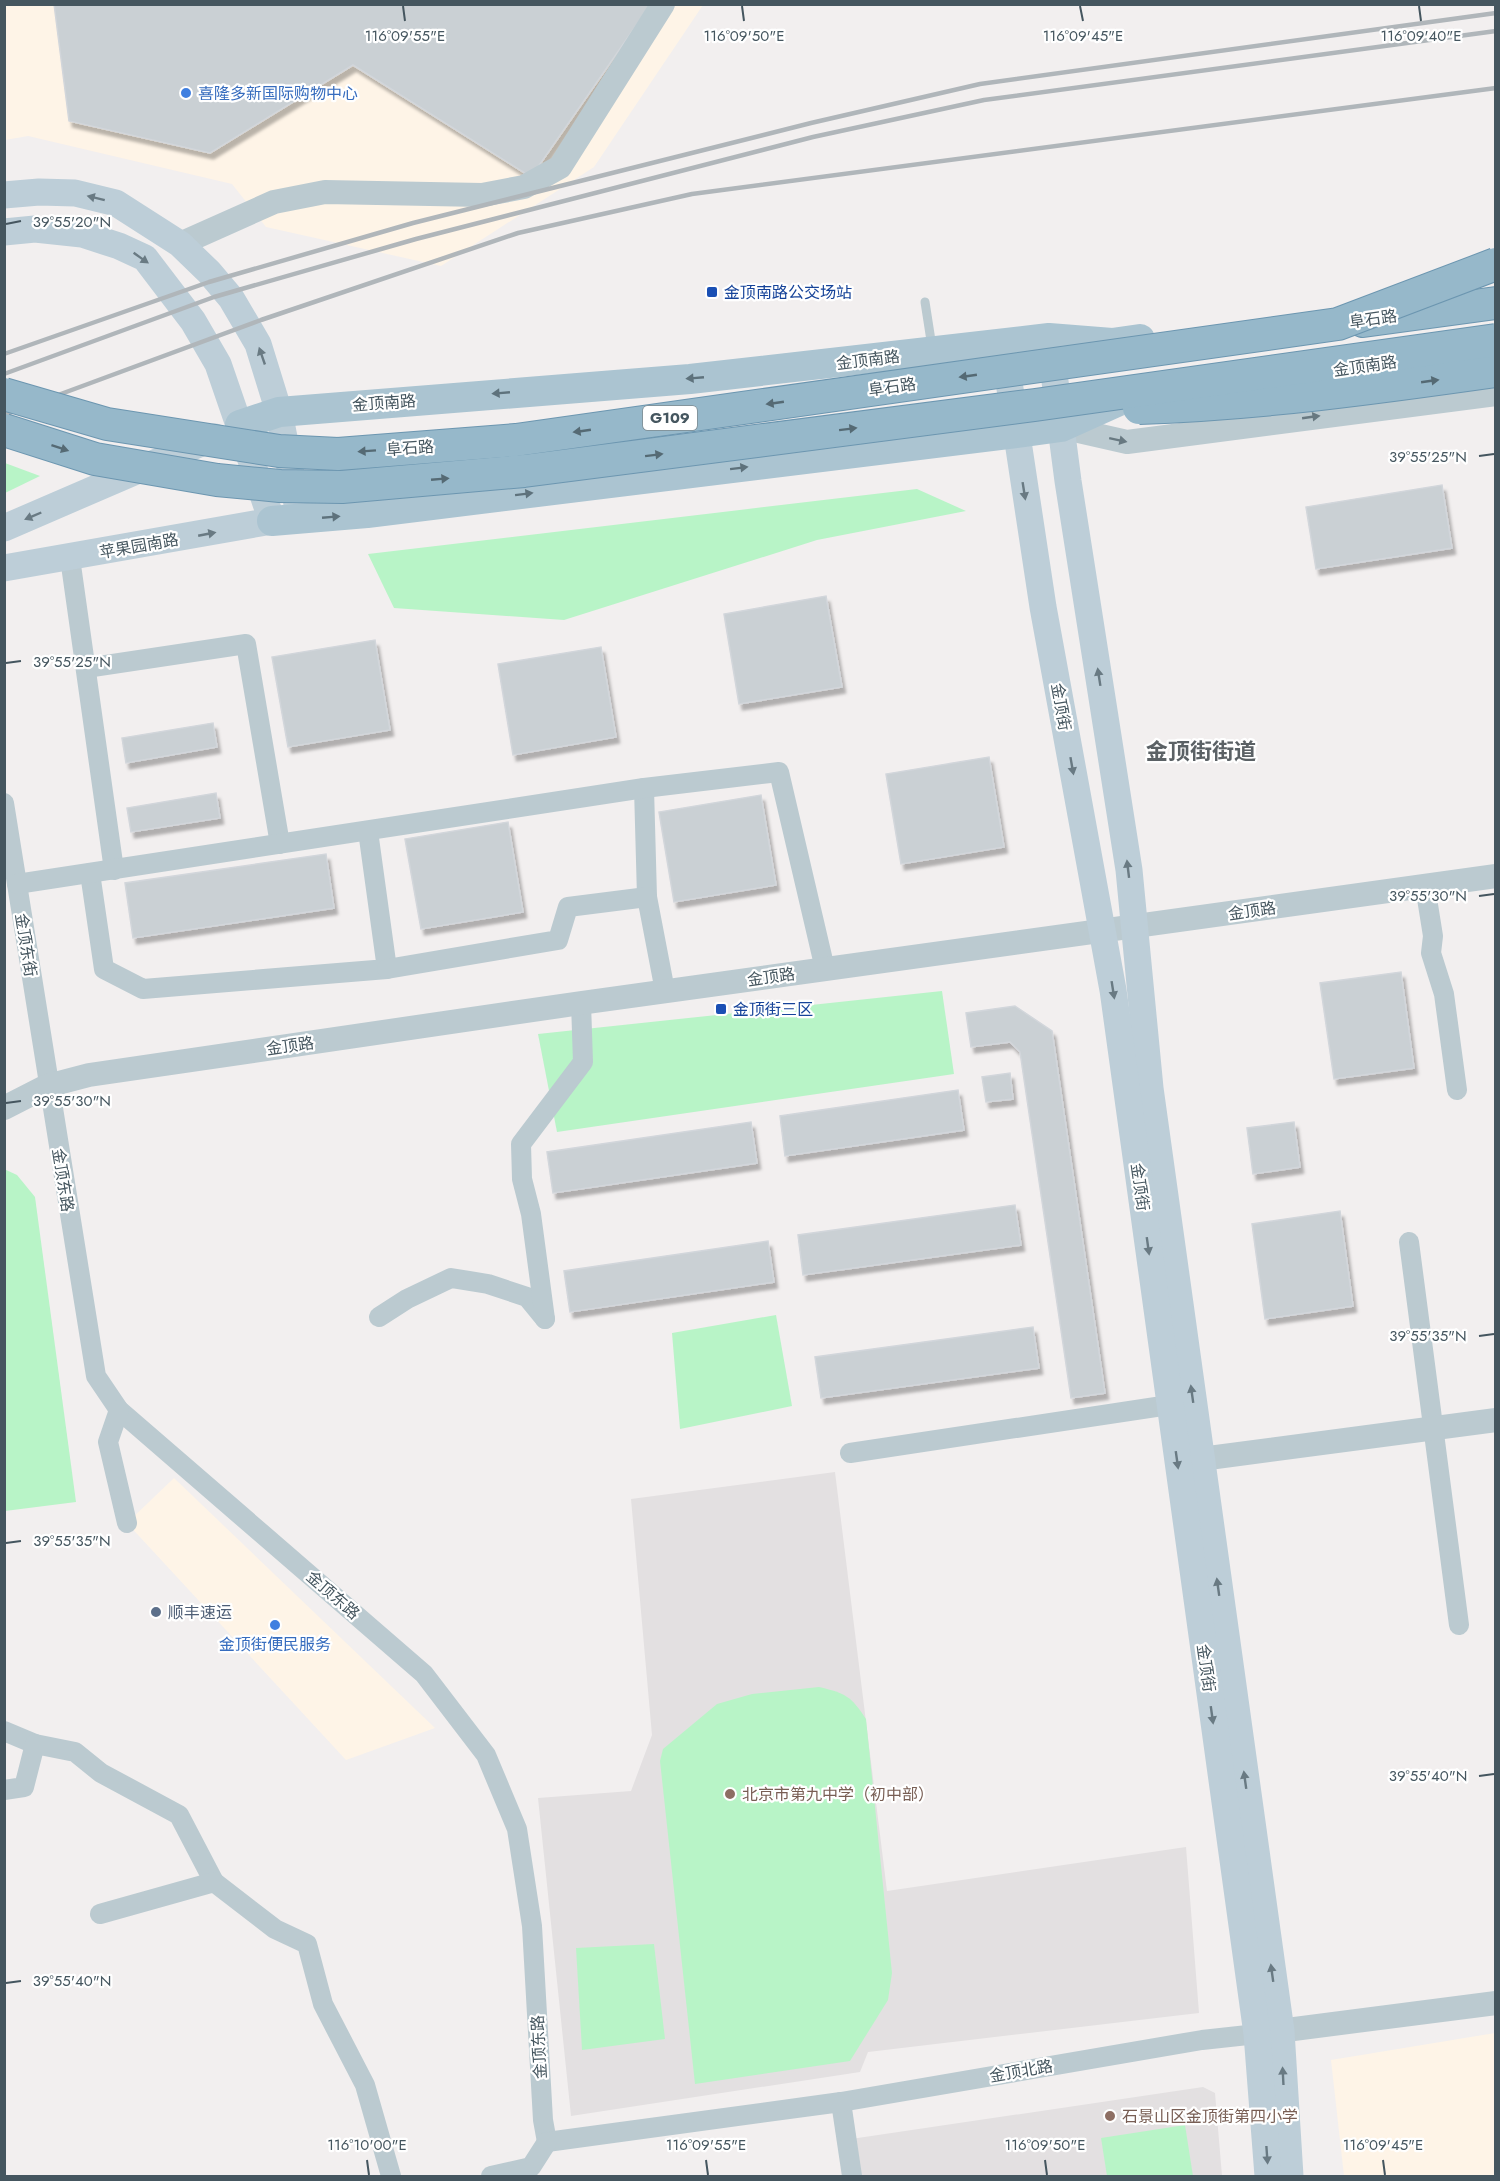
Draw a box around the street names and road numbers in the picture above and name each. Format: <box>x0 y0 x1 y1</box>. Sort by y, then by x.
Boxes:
street label: 阜石路 <box>1348 304 1398 334</box>
street label: 金顶南路 <box>835 345 901 375</box>
street label: 金顶南路 <box>1332 350 1398 382</box>
street label: 阜石路 <box>867 372 917 402</box>
street label: 金顶南路 <box>351 389 417 417</box>
road number: G109 <box>643 406 697 430</box>
street label: 阜石路 <box>385 435 435 461</box>
street label: 苹果园南路 <box>98 528 180 564</box>
street label: 金顶街 <box>1046 681 1076 733</box>
street label: 金顶路 <box>1227 896 1277 926</box>
street label: 金顶东街 <box>10 912 42 978</box>
street label: 金顶路 <box>746 962 796 992</box>
street label: 金顶路 <box>265 1031 315 1061</box>
street label: 金顶东路 <box>47 1147 79 1213</box>
street label: 金顶街 <box>1125 1162 1155 1212</box>
street label: 金顶东路 <box>301 1565 365 1625</box>
street label: 金顶街 <box>1191 1643 1221 1693</box>
street label: 金顶东路 <box>526 2014 552 2080</box>
street label: 金顶北路 <box>987 2054 1055 2088</box>

